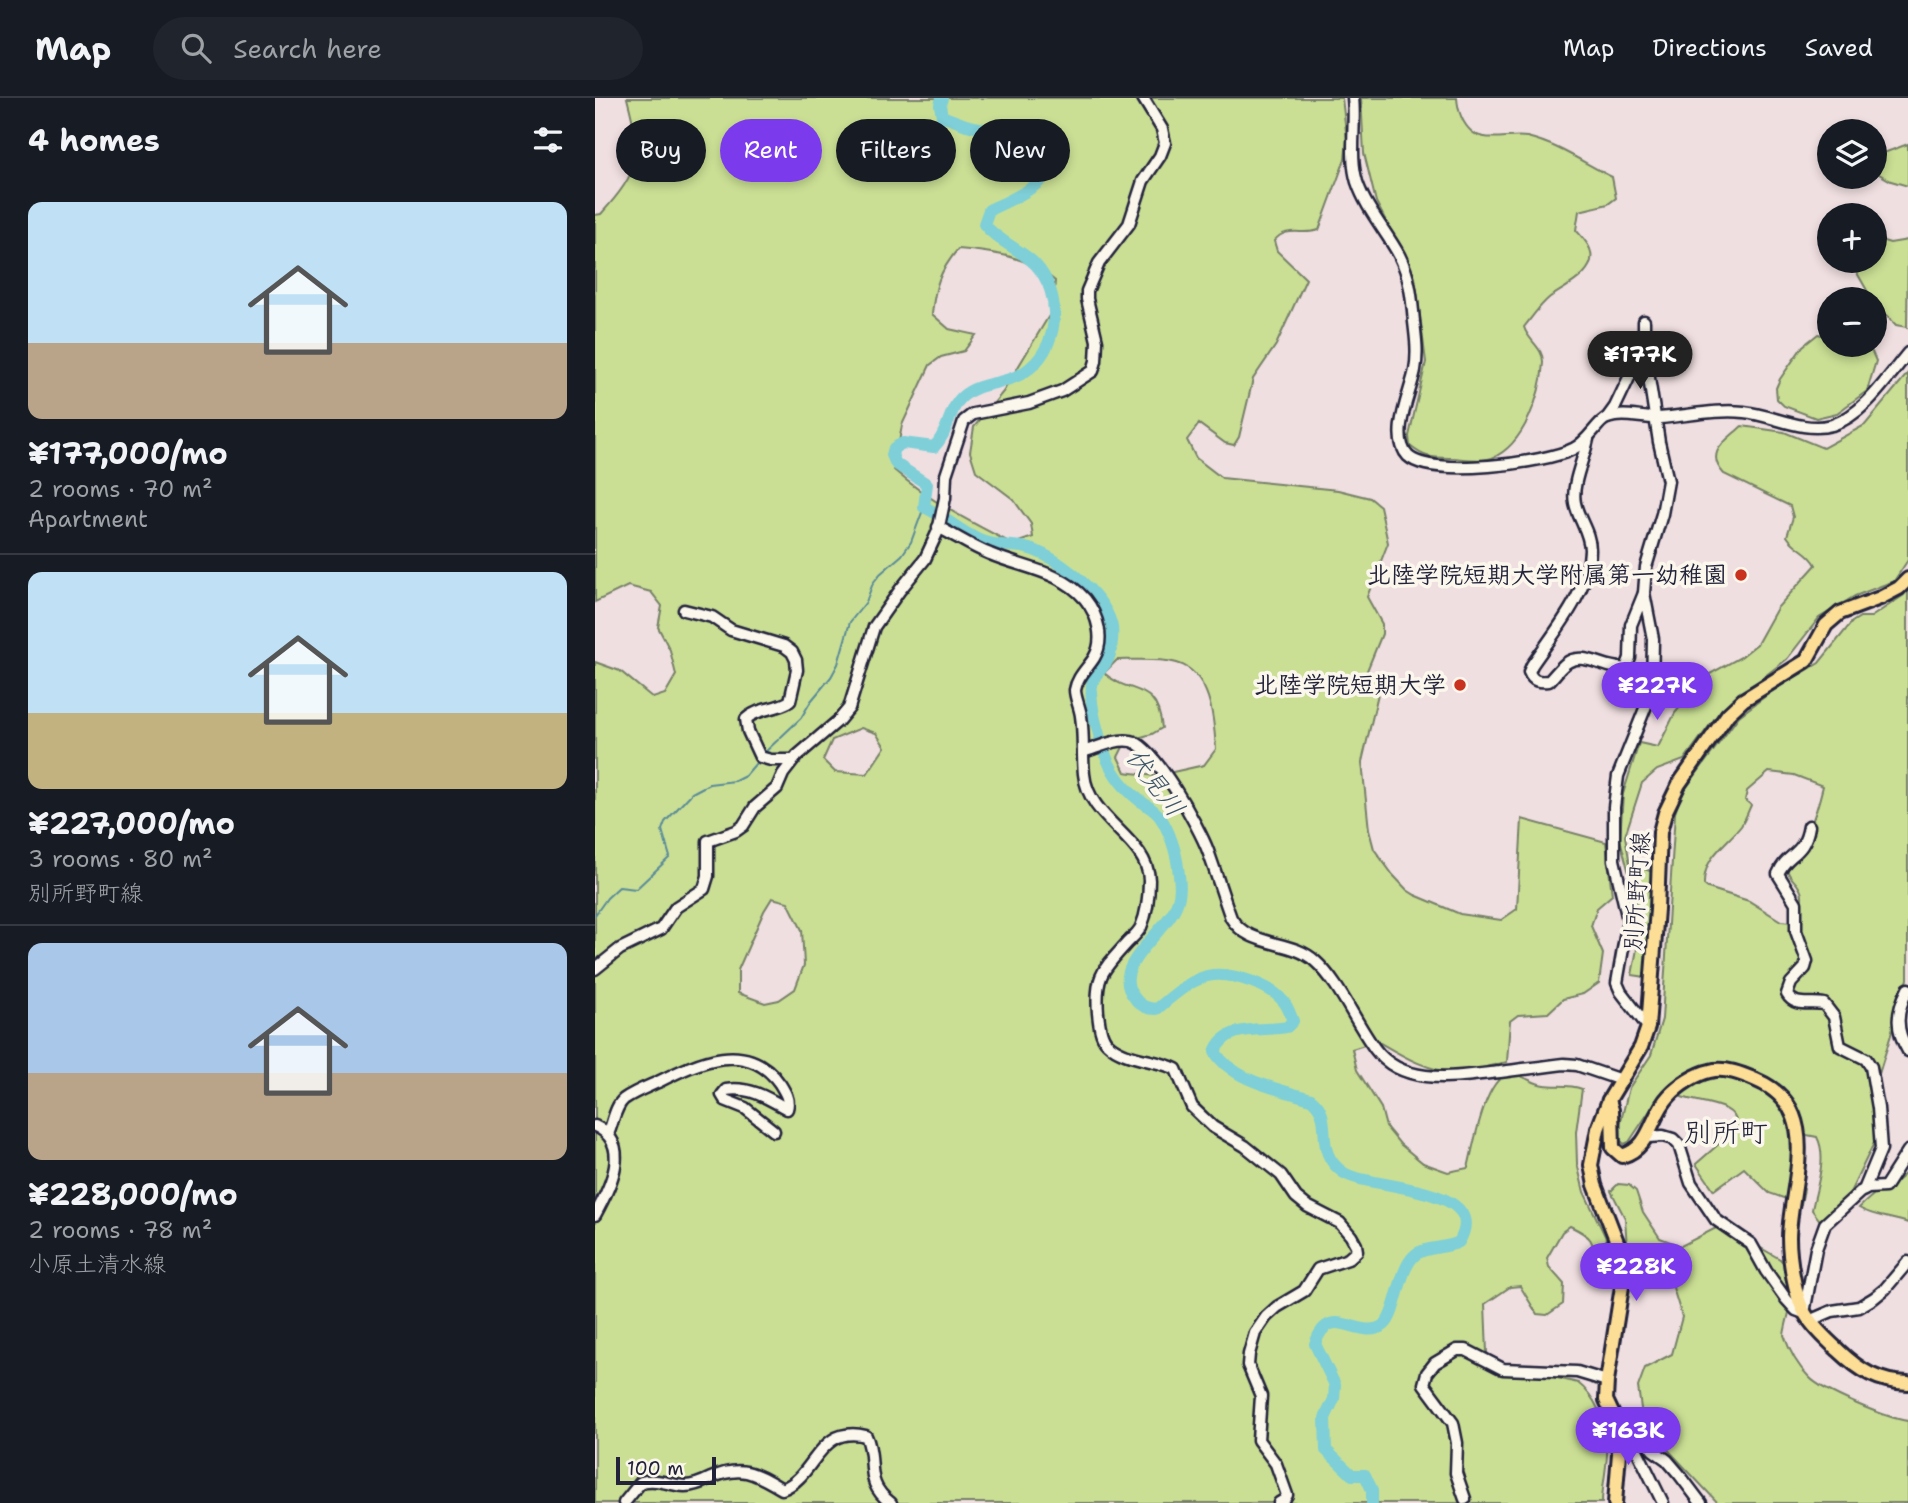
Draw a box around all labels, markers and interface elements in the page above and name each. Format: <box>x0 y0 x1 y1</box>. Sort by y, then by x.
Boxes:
search box <box>153 17 643 80</box>
text: Map <box>35 26 111 71</box>
icon: search <box>177 29 215 67</box>
text: Search here <box>233 31 382 66</box>
text: Map <box>1563 32 1614 64</box>
text: Directions <box>1652 32 1767 64</box>
text: Saved <box>1805 32 1873 64</box>
chip: Buy <box>616 119 706 182</box>
chip: Rent <box>720 119 822 182</box>
chip: Filters <box>836 119 956 182</box>
chip: New <box>970 119 1070 182</box>
map controls <box>1817 119 1887 357</box>
button: layers <box>1817 119 1887 189</box>
text: 4 homes <box>28 120 160 161</box>
icon: filters <box>529 121 567 159</box>
button: + <box>1817 203 1887 273</box>
icon: home <box>235 247 361 373</box>
button: − <box>1817 287 1887 357</box>
pin: ¥177K <box>1591 331 1689 391</box>
text: ¥177K <box>1603 339 1677 369</box>
text: ¥177,000/mo <box>28 433 228 474</box>
text: 2 rooms · 70 m² <box>28 474 213 504</box>
text: Apartment <box>28 504 148 534</box>
place label: 北陸学院短期大学附属第一幼稚園 <box>1367 559 1727 591</box>
marker: 北陸学院短期大学附属第一幼稚園 <box>1733 567 1749 583</box>
icon: home <box>235 617 361 743</box>
pin: ¥227K <box>1608 662 1706 722</box>
place label: 北陸学院短期大学 <box>1254 669 1446 701</box>
text: ¥227K <box>1618 670 1696 700</box>
marker: 北陸学院短期大学 <box>1452 677 1468 693</box>
water label: 伏見川 <box>1119 740 1193 824</box>
text: ¥227,000/mo <box>28 803 235 844</box>
street label: 別所野町線 <box>1617 830 1657 952</box>
text: 3 rooms · 80 m² <box>28 844 213 874</box>
text: 別所野町線 <box>28 878 143 908</box>
icon: home <box>235 988 361 1114</box>
district label: 別所町 <box>1684 1113 1768 1151</box>
text: ¥228,000/mo <box>28 1174 238 1215</box>
text: 2 rooms · 78 m² <box>28 1215 212 1245</box>
pin: ¥228K <box>1587 1244 1685 1303</box>
text: 小原土清水線 <box>28 1249 166 1279</box>
text: ¥228K <box>1596 1251 1676 1281</box>
pin: ¥163K <box>1579 1408 1677 1467</box>
text: ¥163K <box>1592 1415 1664 1445</box>
scale bar <box>616 1454 716 1486</box>
text: 100 m <box>627 1456 684 1481</box>

